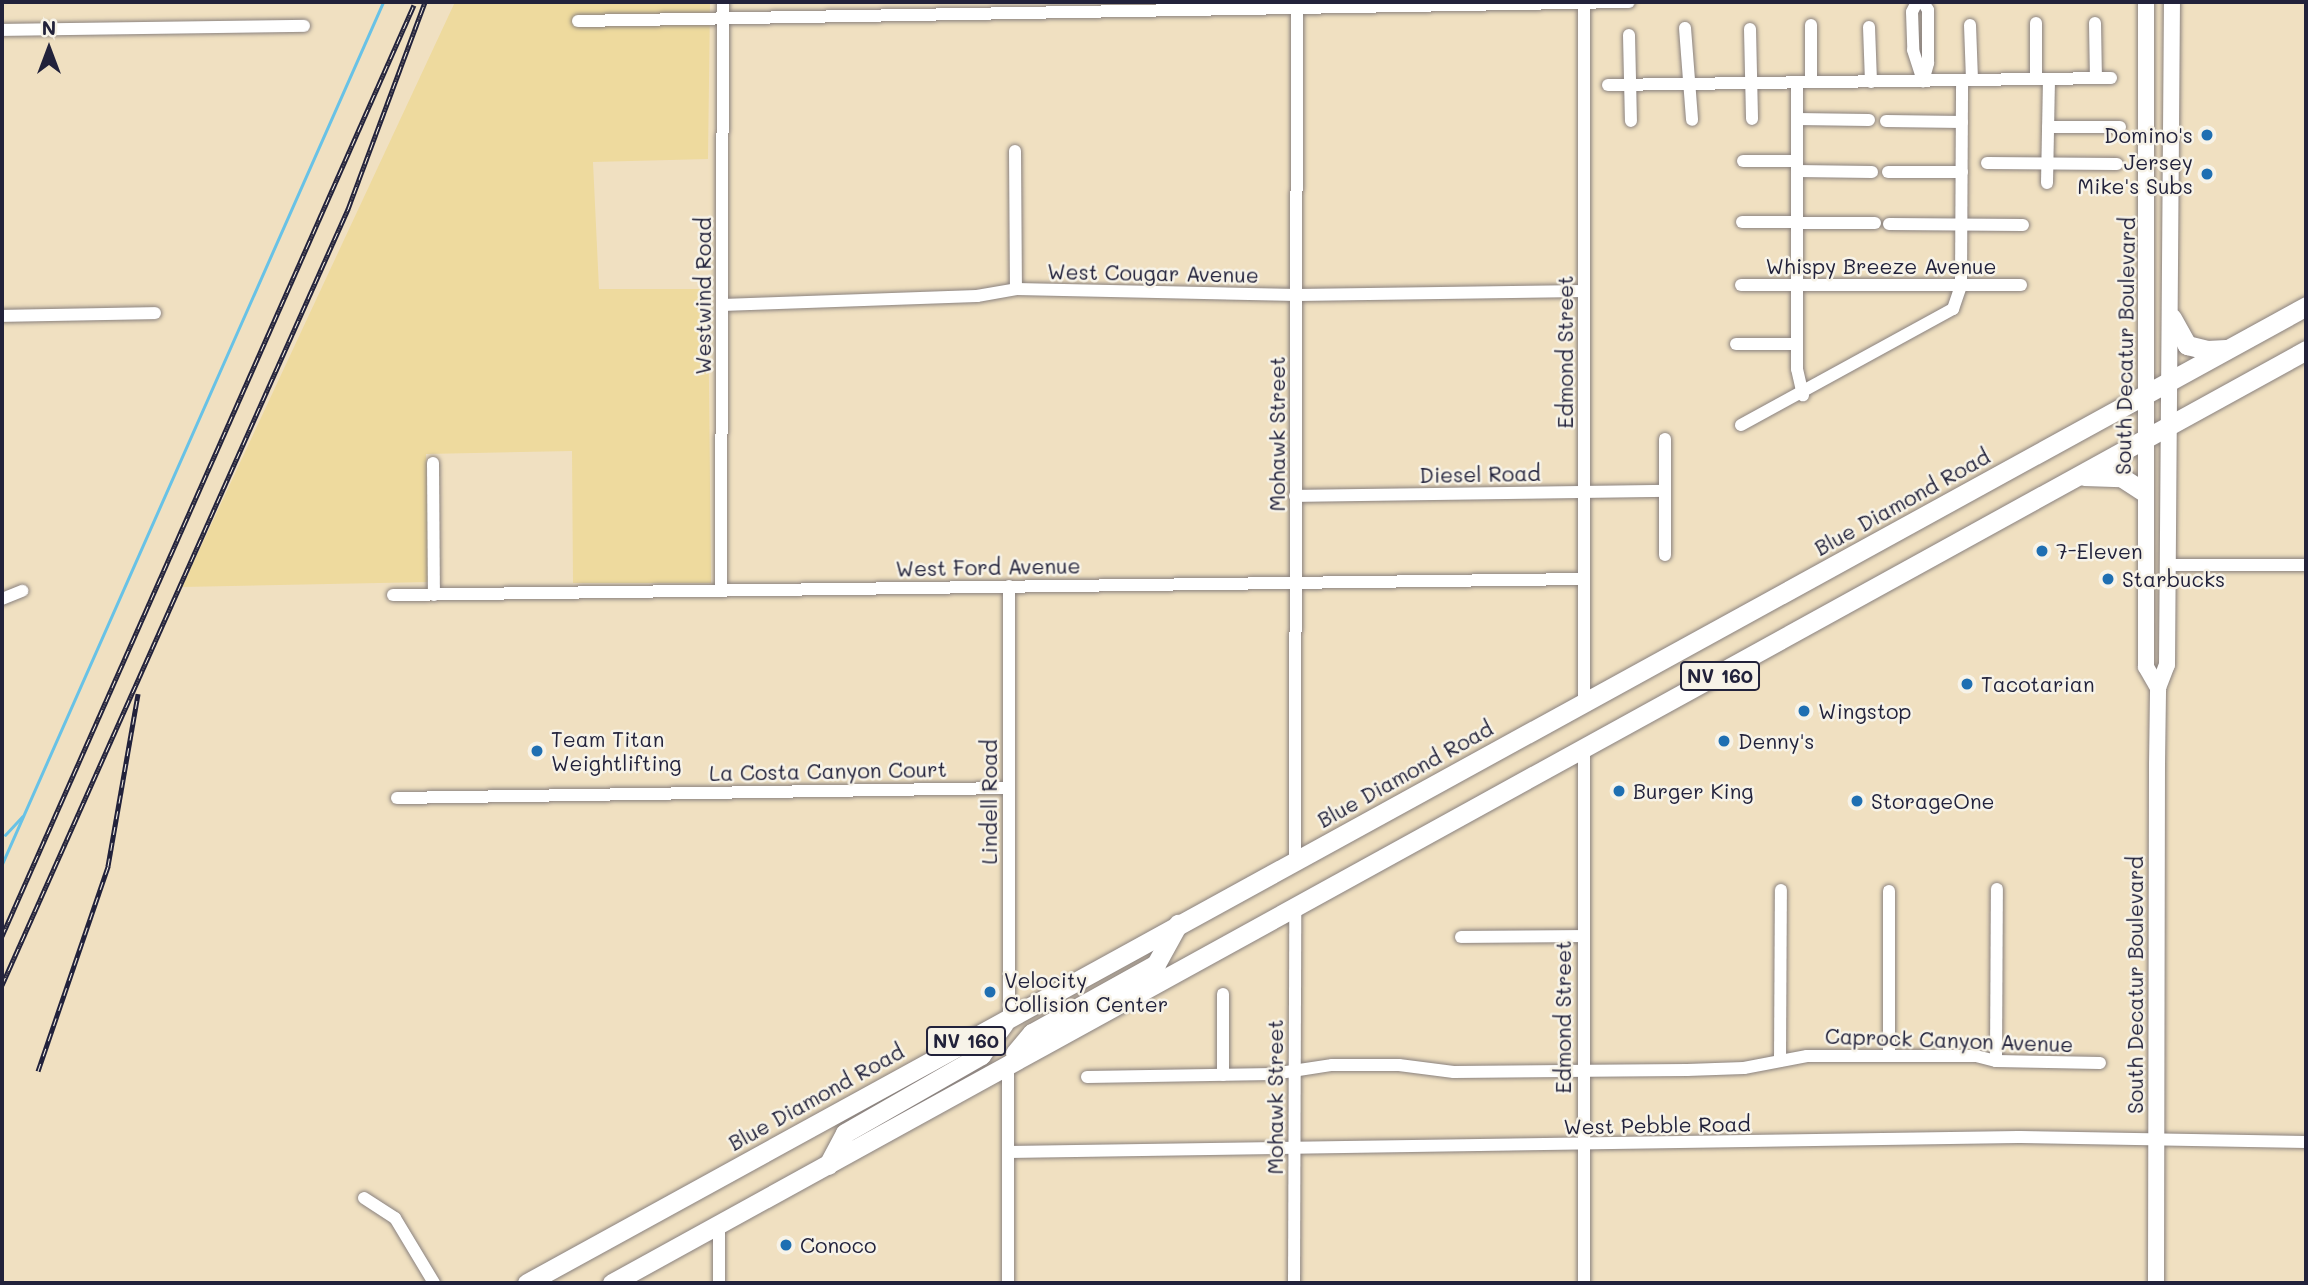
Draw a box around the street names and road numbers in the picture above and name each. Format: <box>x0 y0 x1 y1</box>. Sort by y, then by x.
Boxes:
street label: Westwind Road <box>690 217 716 375</box>
street label: South Decatur Boulevard <box>2110 217 2140 475</box>
street label: Whispy Breeze Avenue <box>1765 253 1997 279</box>
street label: West Cougar Avenue <box>1047 259 1259 287</box>
street label: Edmond Street <box>1552 275 1578 429</box>
street label: Mohawk Street <box>1264 356 1290 512</box>
street label: Blue Diamond Road <box>1810 443 1994 561</box>
street label: Diesel Road <box>1419 460 1541 488</box>
street label: West Ford Avenue <box>895 553 1081 581</box>
road number: NV 160 <box>1680 660 1760 692</box>
street label: Blue Diamond Road <box>1313 715 1497 833</box>
street label: Lindell Road <box>976 740 1002 864</box>
street label: La Costa Canyon Court <box>709 756 947 786</box>
street label: South Decatur Boulevard <box>2122 856 2148 1114</box>
street label: Edmond Street <box>1550 940 1576 1094</box>
street label: Mohawk Street <box>1262 1019 1288 1175</box>
street label: Caprock Canyon Avenue <box>1824 1023 2074 1057</box>
road number: NV 160 <box>926 1026 1006 1056</box>
street label: Blue Diamond Road <box>724 1038 908 1156</box>
street label: West Pebble Road <box>1563 1111 1751 1139</box>

